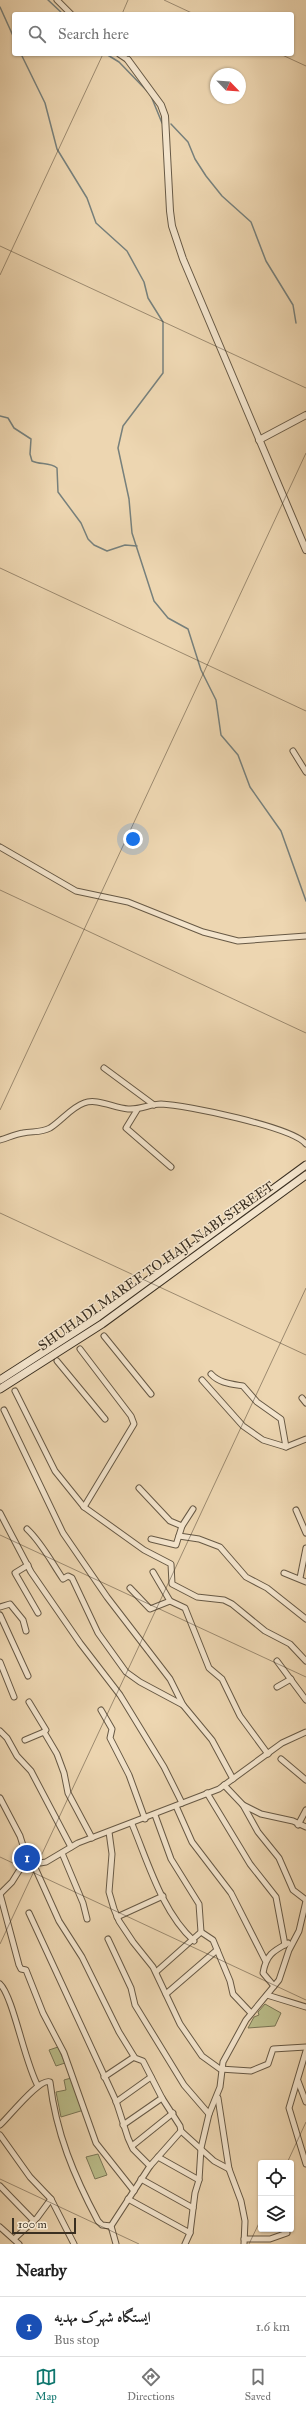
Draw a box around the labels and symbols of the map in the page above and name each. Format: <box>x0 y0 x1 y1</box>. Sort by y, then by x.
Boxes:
north arrow <box>210 68 246 104</box>
your location <box>123 829 143 849</box>
street label: SHUHADI MAREF TO HAJI NABI STREET <box>35 1177 278 1355</box>
pin: 1 <box>14 1843 40 1873</box>
scale bar <box>12 2216 76 2235</box>

